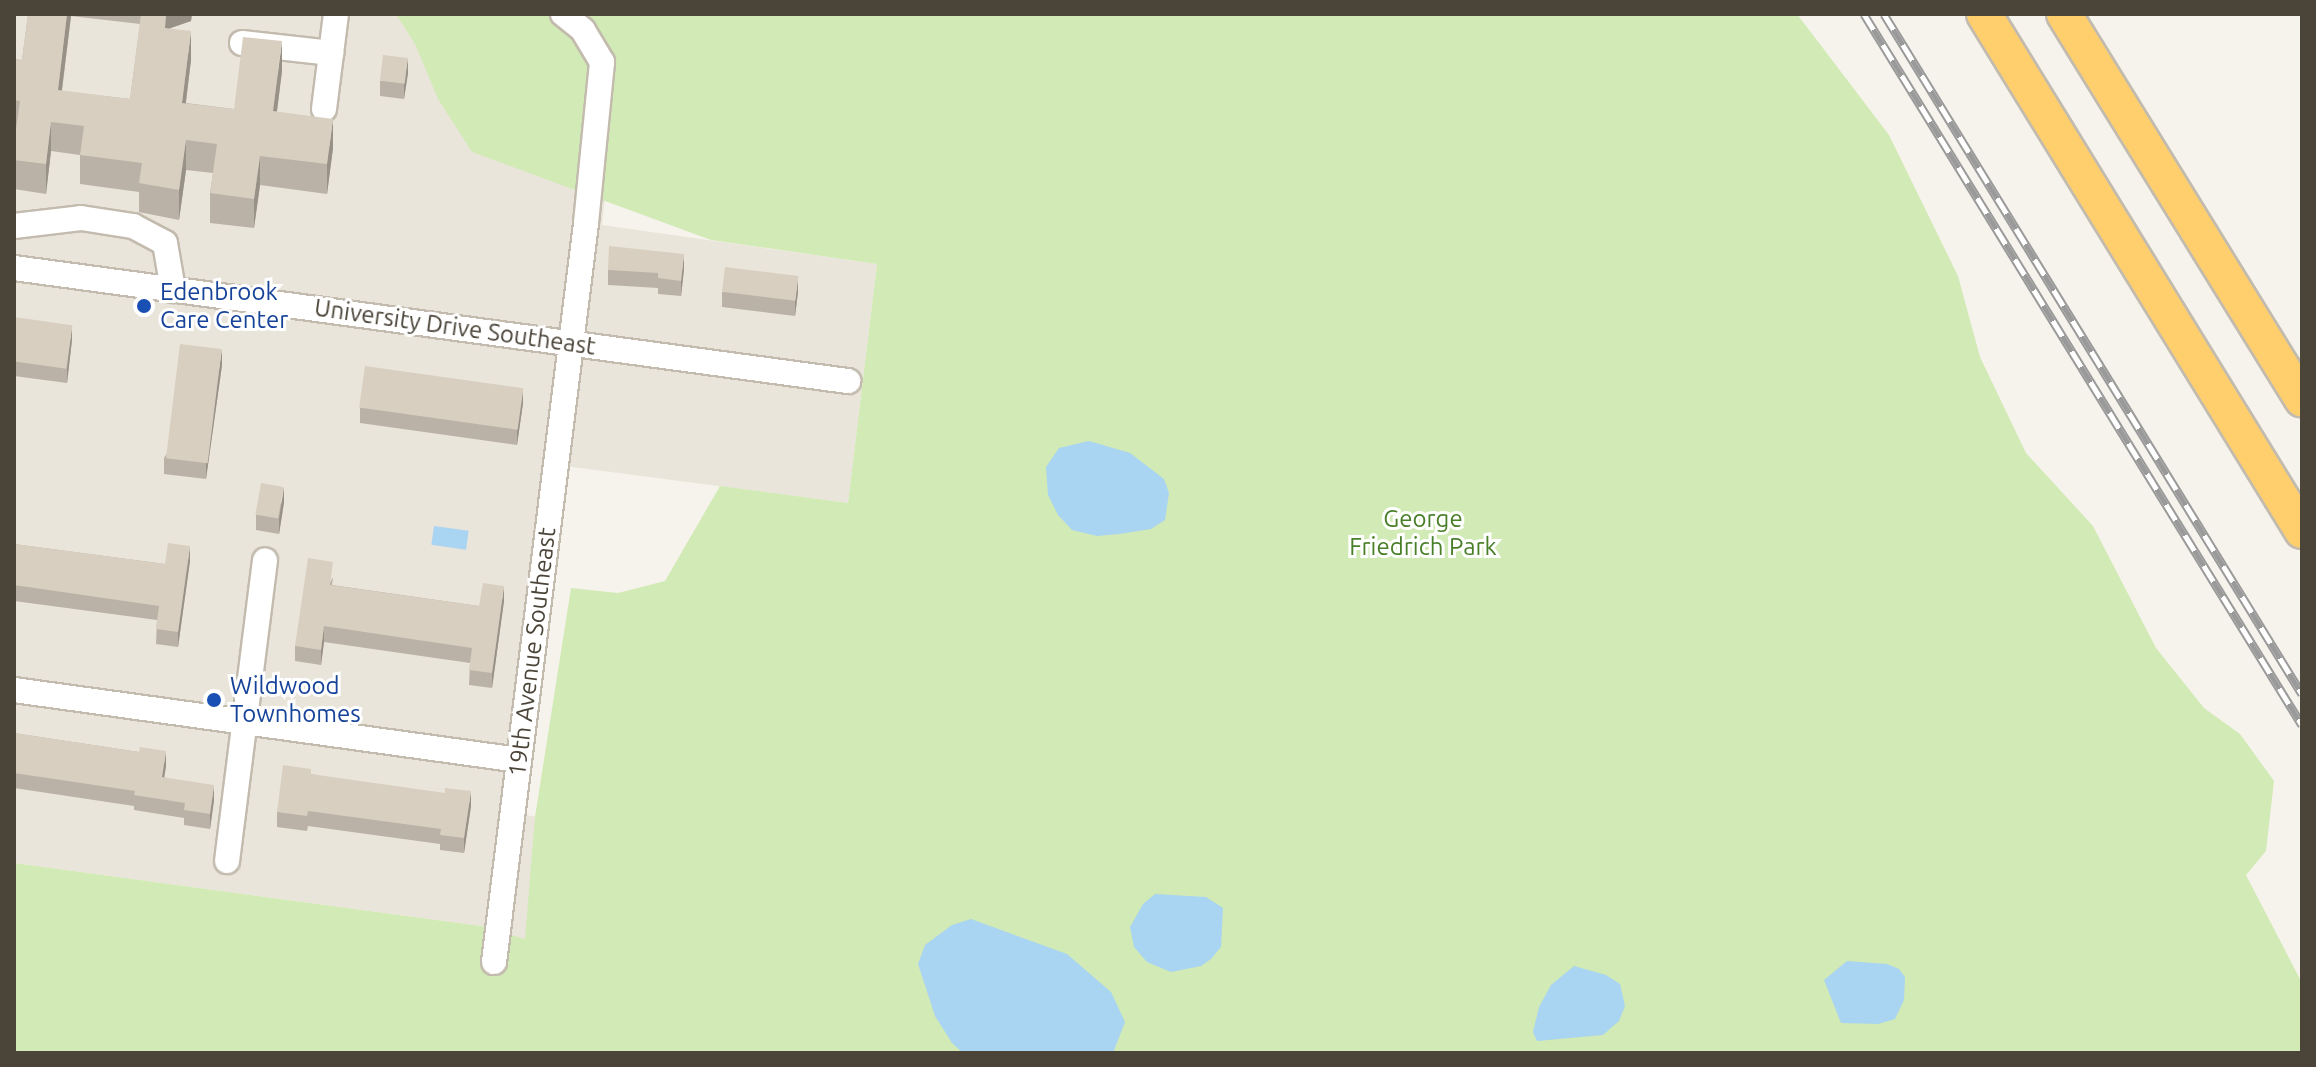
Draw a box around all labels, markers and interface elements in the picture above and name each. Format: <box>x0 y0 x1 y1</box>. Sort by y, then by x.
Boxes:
place label: Edenbrook Care Center <box>160 278 288 334</box>
street label: University Drive Southeast <box>312 293 598 361</box>
marker: Edenbrook Care Center <box>135 297 153 315</box>
park label: George Friedrich Park <box>1349 505 1497 561</box>
street label: 19th Avenue Southeast <box>502 526 562 778</box>
place label: Wildwood Townhomes <box>230 672 361 728</box>
marker: Wildwood Townhomes <box>205 691 223 709</box>

